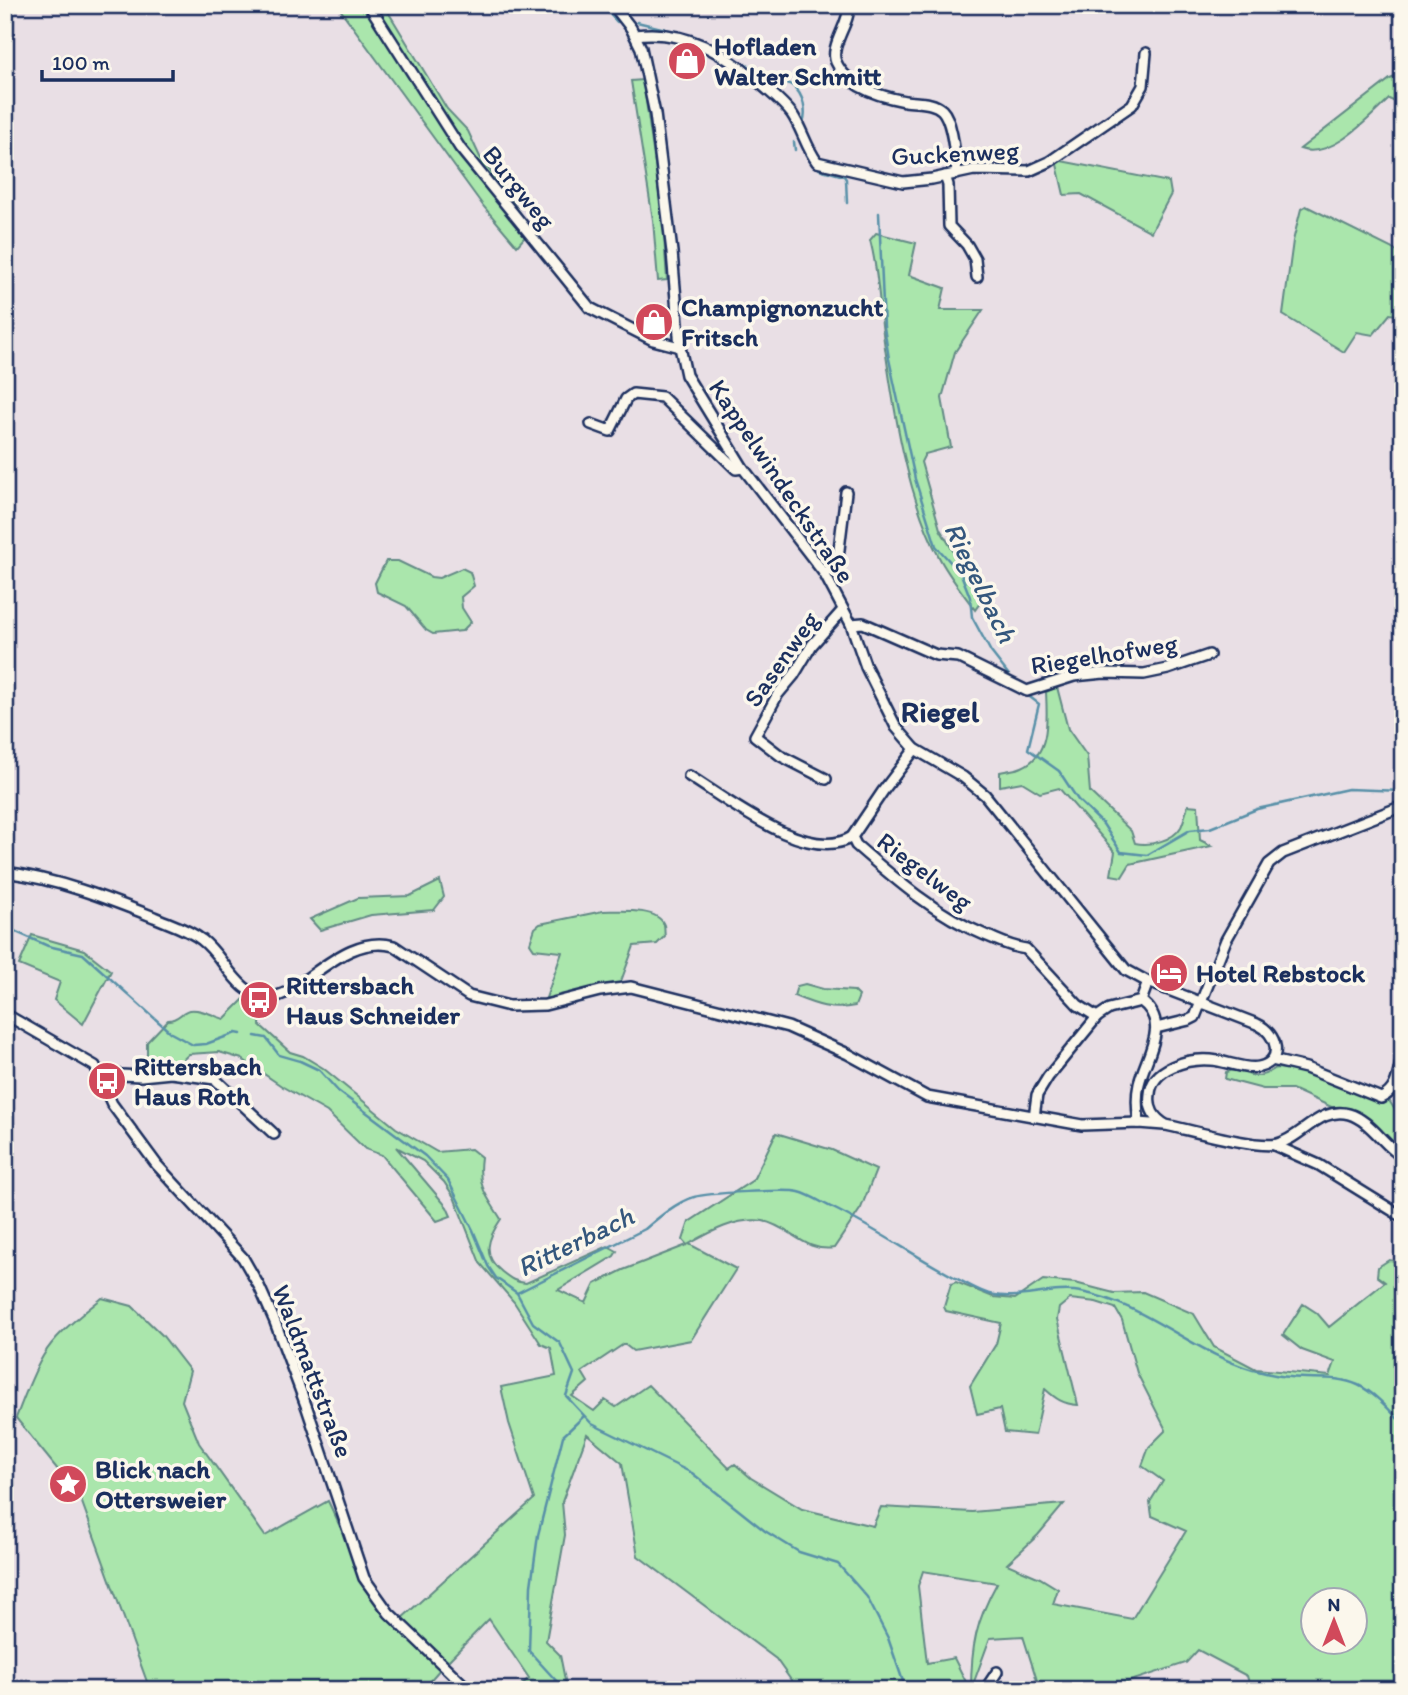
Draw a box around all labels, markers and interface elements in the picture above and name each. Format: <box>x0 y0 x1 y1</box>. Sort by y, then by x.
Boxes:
place label: Hofladen Walter Schmitt <box>714 30 882 92</box>
scale bar <box>42 38 173 82</box>
shop icon: Hofladen Walter Schmitt <box>666 40 708 82</box>
text: 100 m <box>52 50 110 75</box>
street label: Guckenweg <box>890 134 1021 172</box>
street label: Burgweg <box>476 139 563 236</box>
place label: Champignonzucht Fritsch <box>681 291 884 353</box>
shop icon: Champignonzucht Fritsch <box>633 301 675 343</box>
street label: Kappelwindeckstraße <box>702 373 862 589</box>
water label: Riegelbach <box>937 516 1025 648</box>
street label: Sasenweg <box>736 604 826 713</box>
street label: Riegelhofweg <box>1028 627 1180 681</box>
district label: Riegel <box>901 693 980 730</box>
street label: Riegelweg <box>871 825 980 918</box>
hotel icon: Hotel Rebstock <box>1148 952 1190 994</box>
place label: Hotel Rebstock <box>1196 957 1366 989</box>
place label: Rittersbach Haus Schneider <box>286 969 461 1031</box>
bus stop icon: Rittersbach Haus Schneider <box>238 979 280 1021</box>
place label: Rittersbach Haus Roth <box>134 1050 262 1112</box>
bus stop icon: Rittersbach Haus Roth <box>86 1060 128 1102</box>
water label: Ritterbach <box>511 1198 640 1284</box>
street label: Waldmattstraße <box>265 1280 361 1462</box>
place label: Blick nach Ottersweier <box>95 1453 227 1515</box>
place icon: Blick nach Ottersweier <box>47 1463 89 1505</box>
north arrow <box>1300 1586 1370 1656</box>
text: N <box>1328 1593 1340 1616</box>

